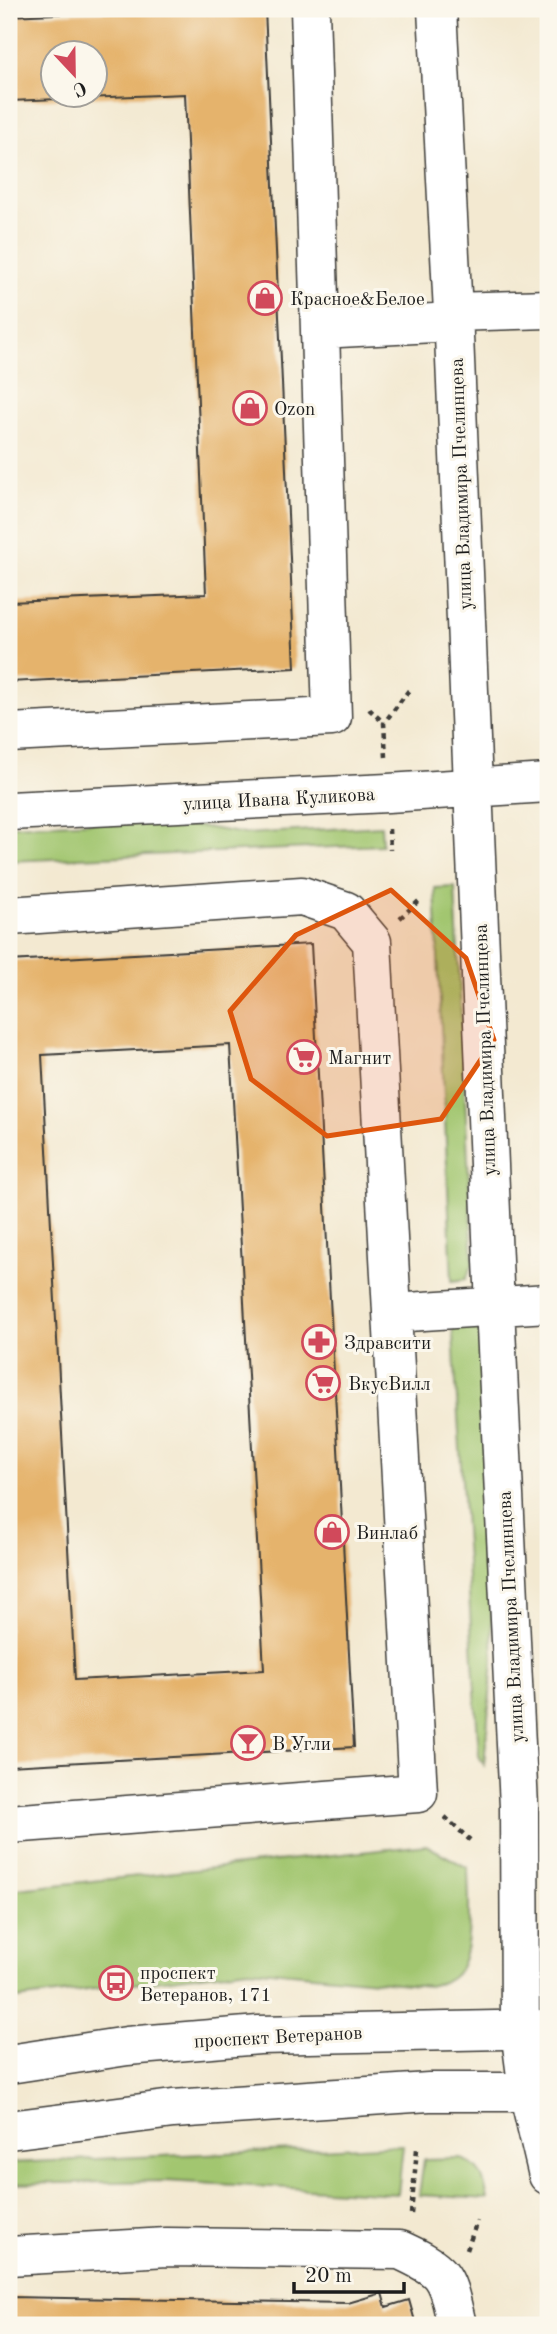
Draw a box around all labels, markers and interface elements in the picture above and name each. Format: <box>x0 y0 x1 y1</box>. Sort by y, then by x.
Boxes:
north arrow <box>38 38 108 108</box>
text: С <box>70 76 89 99</box>
shop icon: Красное&Белое <box>246 279 284 317</box>
place label: Красное&Белое <box>290 291 425 310</box>
street label: улица Владимира Пчелинцева <box>449 357 476 610</box>
shop icon: Ozon <box>231 389 269 427</box>
place label: Ozon <box>274 401 315 420</box>
street label: улица Ивана Куликова <box>183 786 376 815</box>
street label: улица Владимира Пчелинцева <box>473 923 500 1176</box>
supermarket icon: Магнит <box>285 1038 323 1076</box>
place label: Магнит <box>328 1050 391 1069</box>
pharmacy icon: Здравсити <box>300 1323 338 1361</box>
place label: Здравсити <box>344 1335 431 1354</box>
supermarket icon: ВкусВилл <box>304 1364 342 1402</box>
place label: ВкусВилл <box>348 1376 431 1395</box>
street label: улица Владимира Пчелинцева <box>496 1490 529 1743</box>
shop icon: Винлаб <box>313 1513 351 1551</box>
place label: Винлаб <box>356 1525 418 1544</box>
bar icon: В Угли <box>229 1724 267 1762</box>
place label: В Угли <box>272 1736 331 1755</box>
bus stop icon: проспект Ветеранов, 171 <box>97 1964 135 2002</box>
place label: проспект Ветеранов, 171 <box>140 1965 271 2006</box>
street label: проспект Ветеранов <box>193 2025 363 2052</box>
scale bar <box>294 2250 405 2294</box>
text: 20 m <box>305 2266 352 2287</box>

